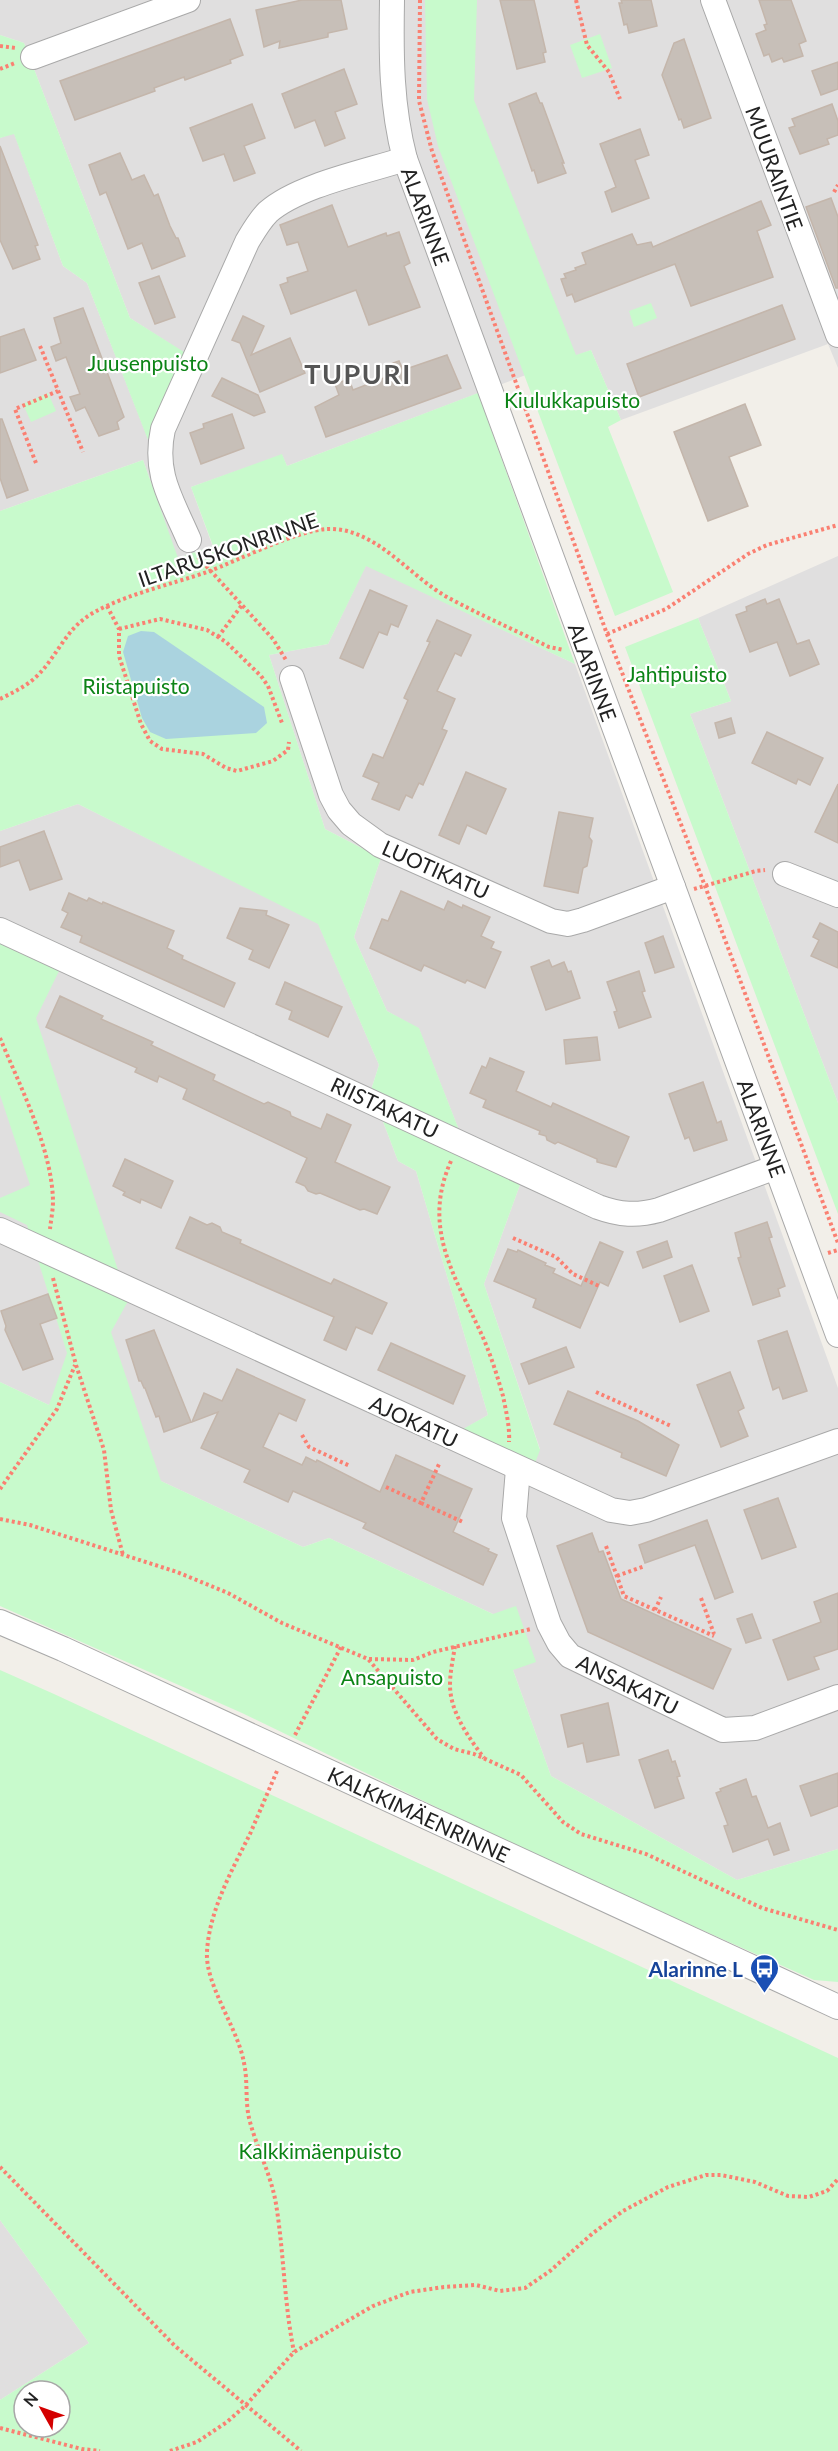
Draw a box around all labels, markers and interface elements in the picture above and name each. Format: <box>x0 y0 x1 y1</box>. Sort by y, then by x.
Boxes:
street label: MUURAINTIE <box>741 103 809 233</box>
street label: ALARINNE <box>397 164 455 268</box>
park label: Juusenpuisto <box>88 350 209 375</box>
district label: TUPURI <box>304 357 412 390</box>
park label: Kiulukkapuisto <box>504 387 640 412</box>
street label: ILTARUSKONRINNE <box>135 506 321 592</box>
street label: ALARINNE <box>564 620 622 724</box>
park label: Jahtipuisto <box>627 661 727 686</box>
park label: Riistapuisto <box>82 673 190 698</box>
street label: LUOTIKATU <box>379 834 493 904</box>
street label: RIISTAKATU <box>327 1071 443 1143</box>
street label: ALARINNE <box>733 1076 791 1180</box>
street label: AJOKATU <box>366 1390 462 1452</box>
street label: ANSAKATU <box>573 1649 683 1719</box>
park label: Ansapuisto <box>341 1664 443 1689</box>
street label: KALKKIMÄENRINNE <box>324 1761 514 1867</box>
bus stop icon: Alarinne L <box>748 1952 780 1994</box>
place label: Alarinne L <box>647 1956 743 1981</box>
park label: Kalkkimäenpuisto <box>238 2138 402 2163</box>
north arrow <box>12 2379 72 2439</box>
text: N <box>19 2388 41 2410</box>

